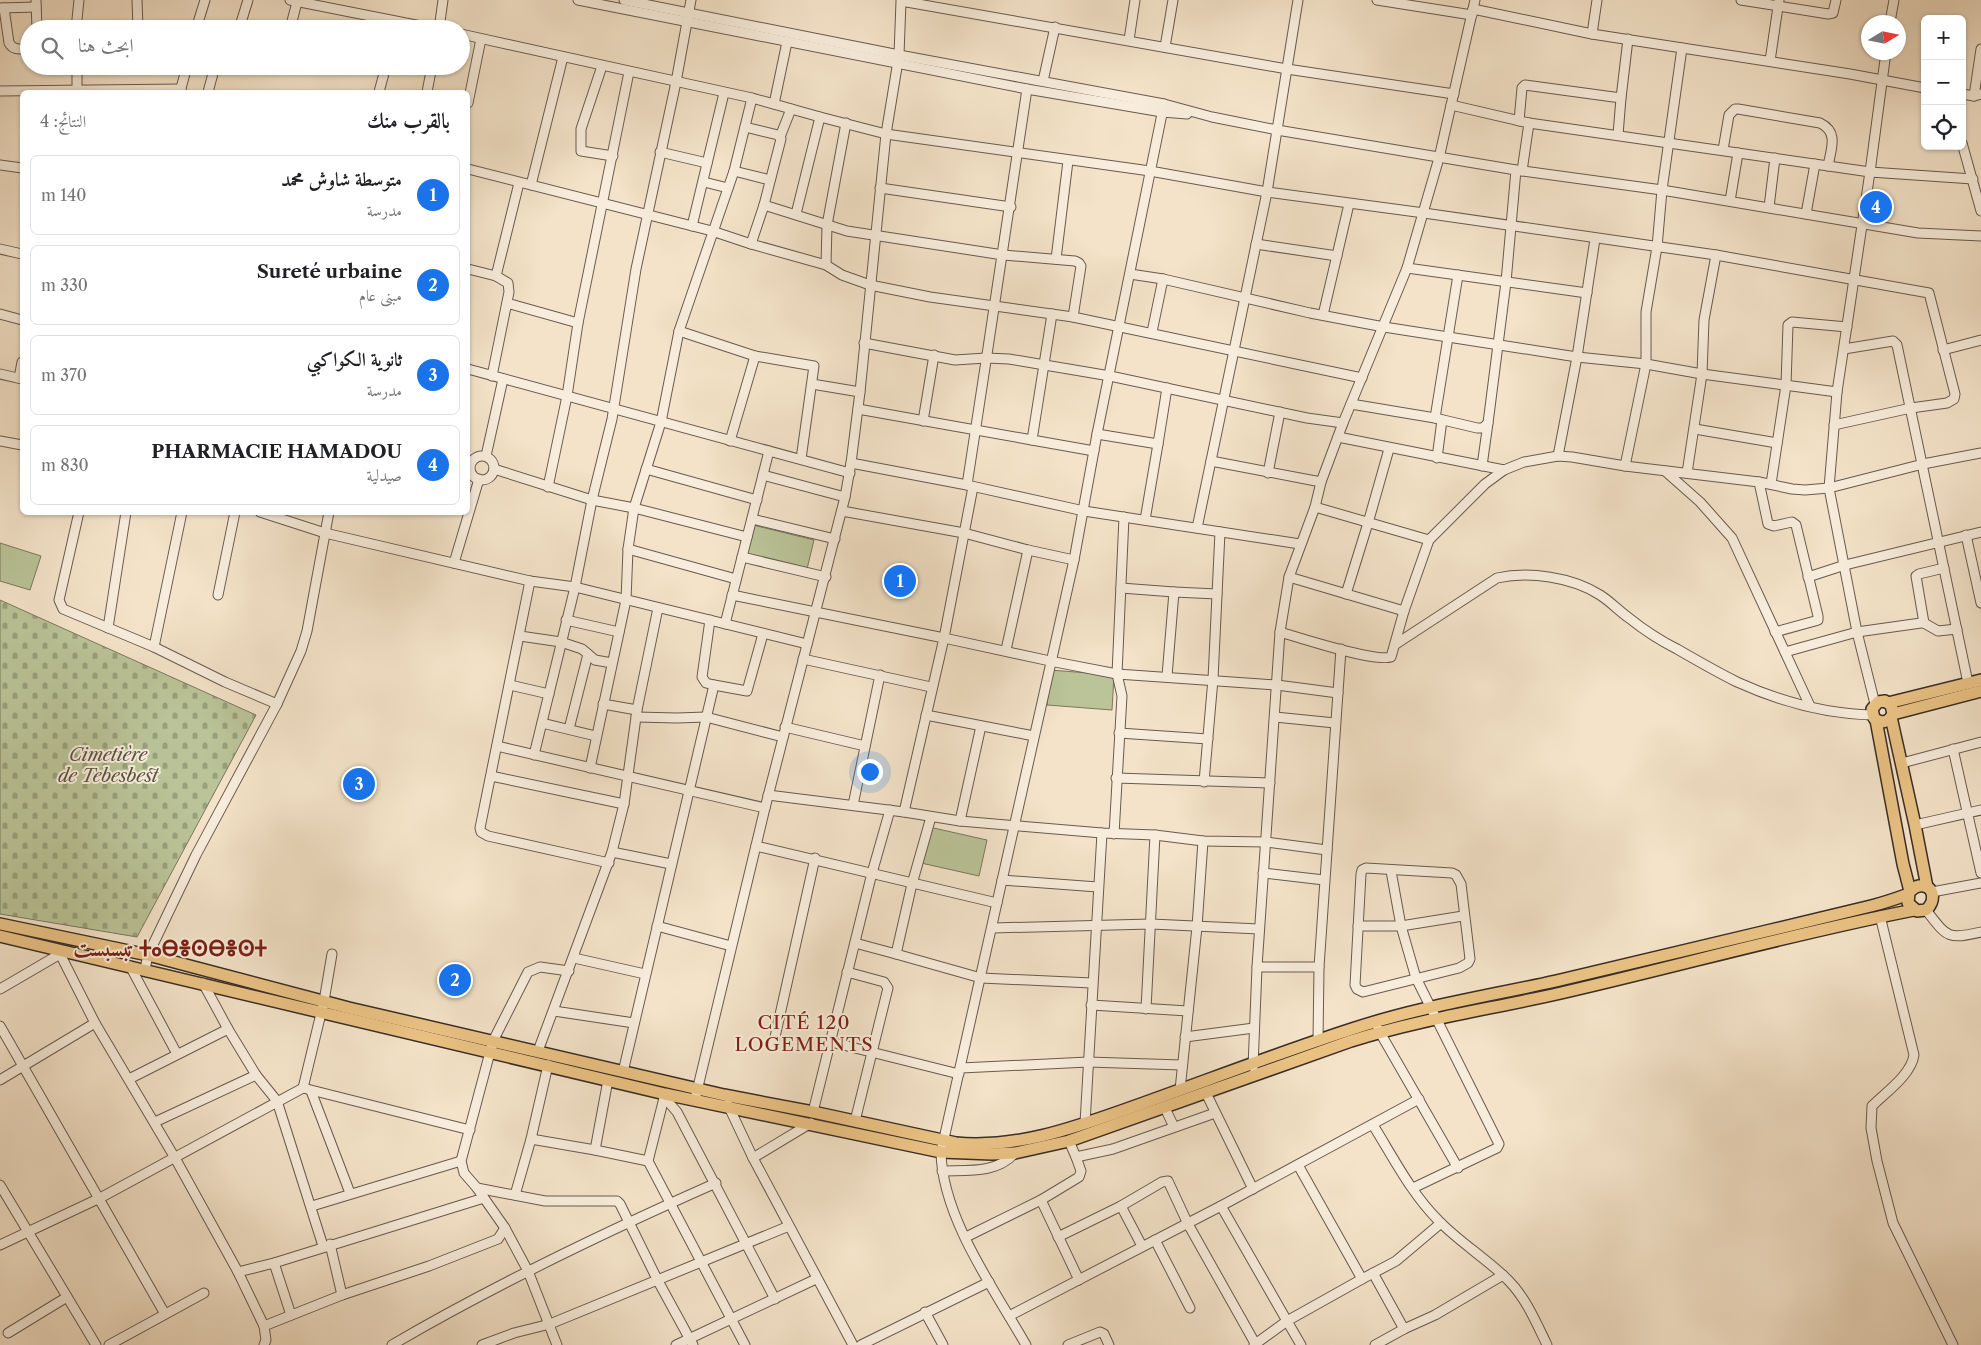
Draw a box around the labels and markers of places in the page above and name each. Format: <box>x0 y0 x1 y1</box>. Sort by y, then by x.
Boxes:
pin: 4 <box>1860 188 1892 226</box>
pin: 1 <box>884 562 916 600</box>
pin: 3 <box>343 765 375 803</box>
pin: 2 <box>439 961 471 999</box>

